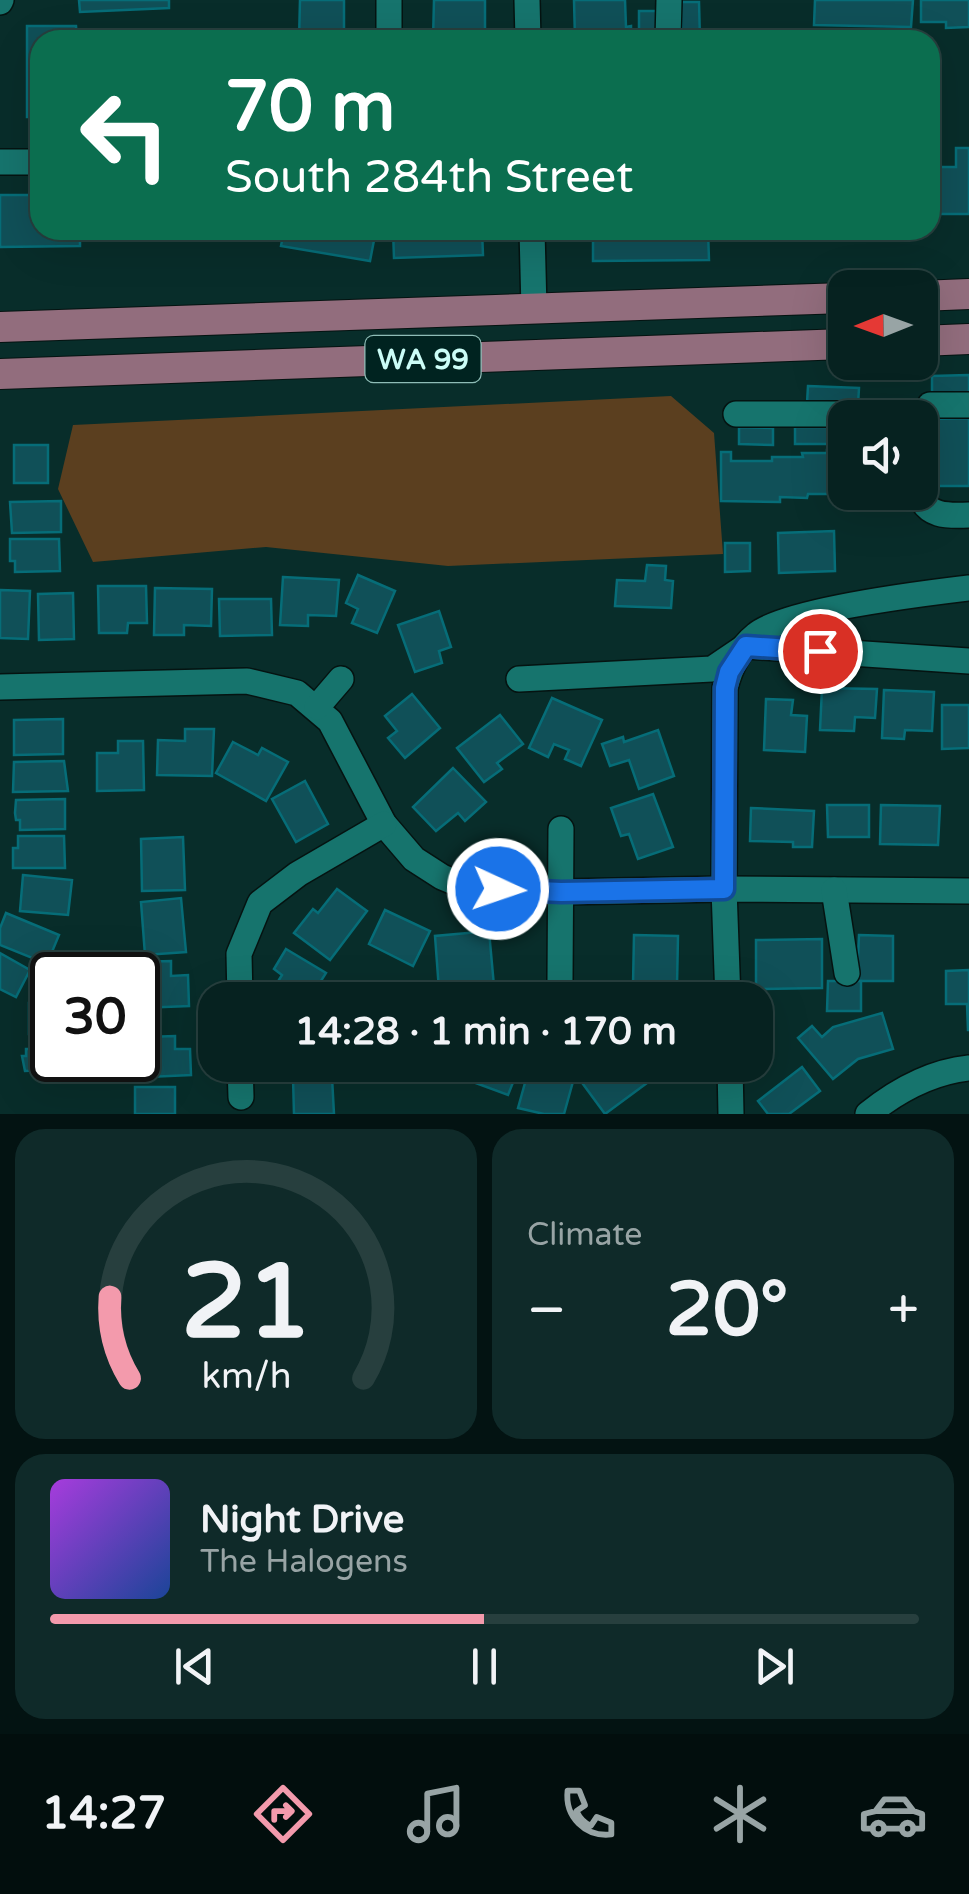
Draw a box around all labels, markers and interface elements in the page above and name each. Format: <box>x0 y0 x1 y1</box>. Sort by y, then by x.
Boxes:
text: 70 m <box>225 66 395 150</box>
icon: left <box>60 70 190 200</box>
text: South 284th Street <box>225 151 633 205</box>
north arrow <box>828 270 938 380</box>
map controls <box>828 270 938 510</box>
road number: WA 99 <box>366 336 480 382</box>
button: sound <box>828 400 938 510</box>
pin <box>778 609 863 694</box>
icon: arrive <box>793 624 848 679</box>
position arrow <box>446 837 550 941</box>
speed limit sign: 30 <box>30 952 160 1082</box>
text: 14:28 · 1 min · 170 m <box>294 1009 677 1055</box>
text: Climate <box>527 1216 642 1254</box>
text: 21 <box>181 1241 311 1366</box>
text: 20° <box>666 1265 788 1355</box>
text: − <box>527 1278 566 1344</box>
text: + <box>888 1278 919 1344</box>
text: km/h <box>201 1355 291 1398</box>
text: Night Drive <box>200 1497 404 1543</box>
text: The Halogens <box>200 1543 408 1581</box>
icon: previous <box>167 1639 222 1694</box>
icon: pause <box>457 1639 512 1694</box>
icon: next <box>747 1639 802 1694</box>
icon: directions <box>248 1779 318 1849</box>
icon: music <box>401 1779 471 1849</box>
icon: phone <box>553 1779 623 1849</box>
icon: climate <box>705 1779 775 1849</box>
icon: car <box>858 1779 928 1849</box>
text: 14:27 <box>41 1787 166 1841</box>

